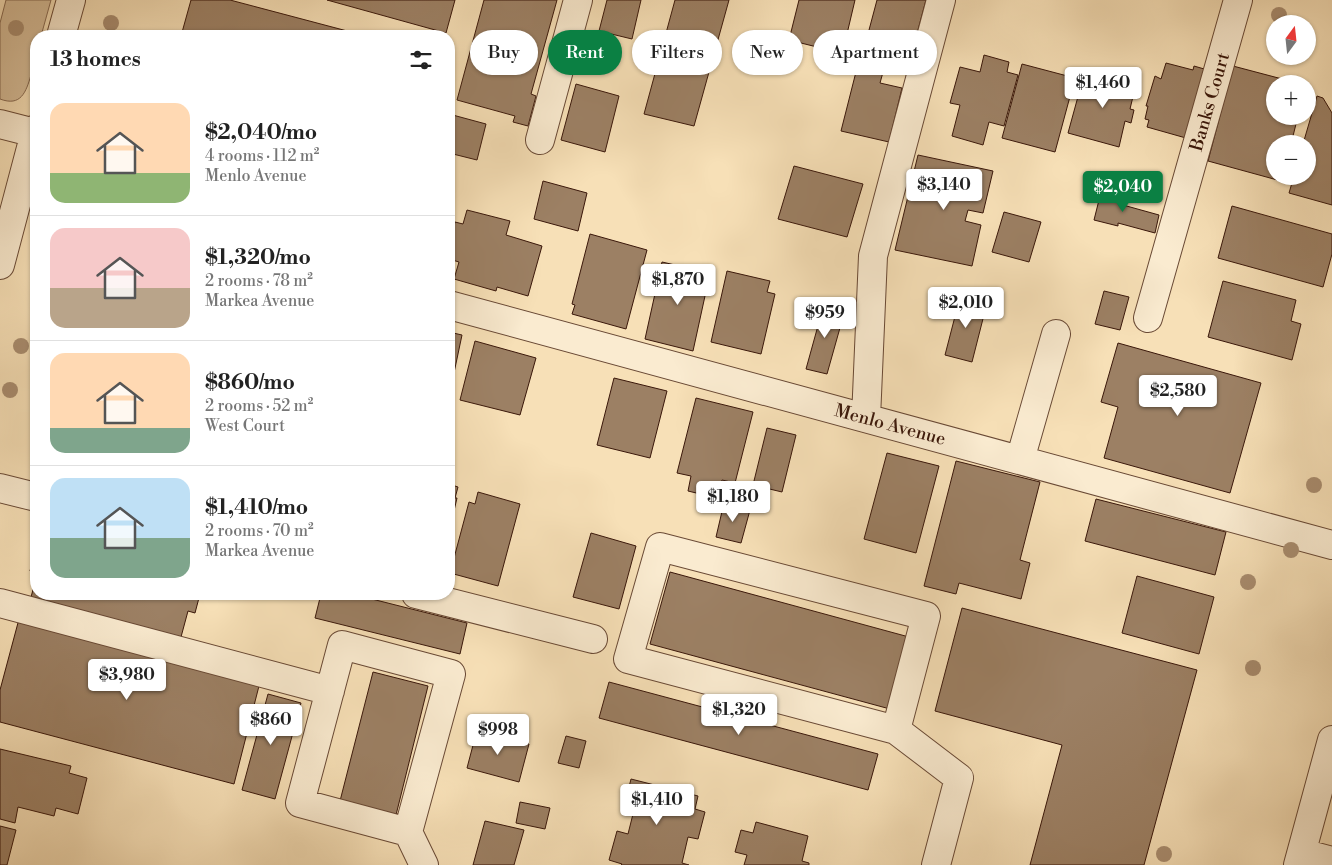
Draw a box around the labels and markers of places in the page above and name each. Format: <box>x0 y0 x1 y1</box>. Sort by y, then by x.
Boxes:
pin: $1,460 <box>1062 66 1144 109</box>
pin: $3,140 <box>903 168 985 211</box>
pin: $2,040 <box>1082 170 1164 213</box>
pin: $1,870 <box>637 264 719 306</box>
pin: $2,010 <box>925 286 1007 329</box>
pin: $959 <box>795 296 855 339</box>
pin: $2,580 <box>1137 374 1219 417</box>
pin: $1,180 <box>692 480 774 523</box>
pin: $3,980 <box>86 658 168 701</box>
pin: $1,320 <box>698 694 780 736</box>
pin: $860 <box>241 704 301 746</box>
pin: $998 <box>468 714 528 756</box>
pin: $1,410 <box>616 784 698 826</box>

